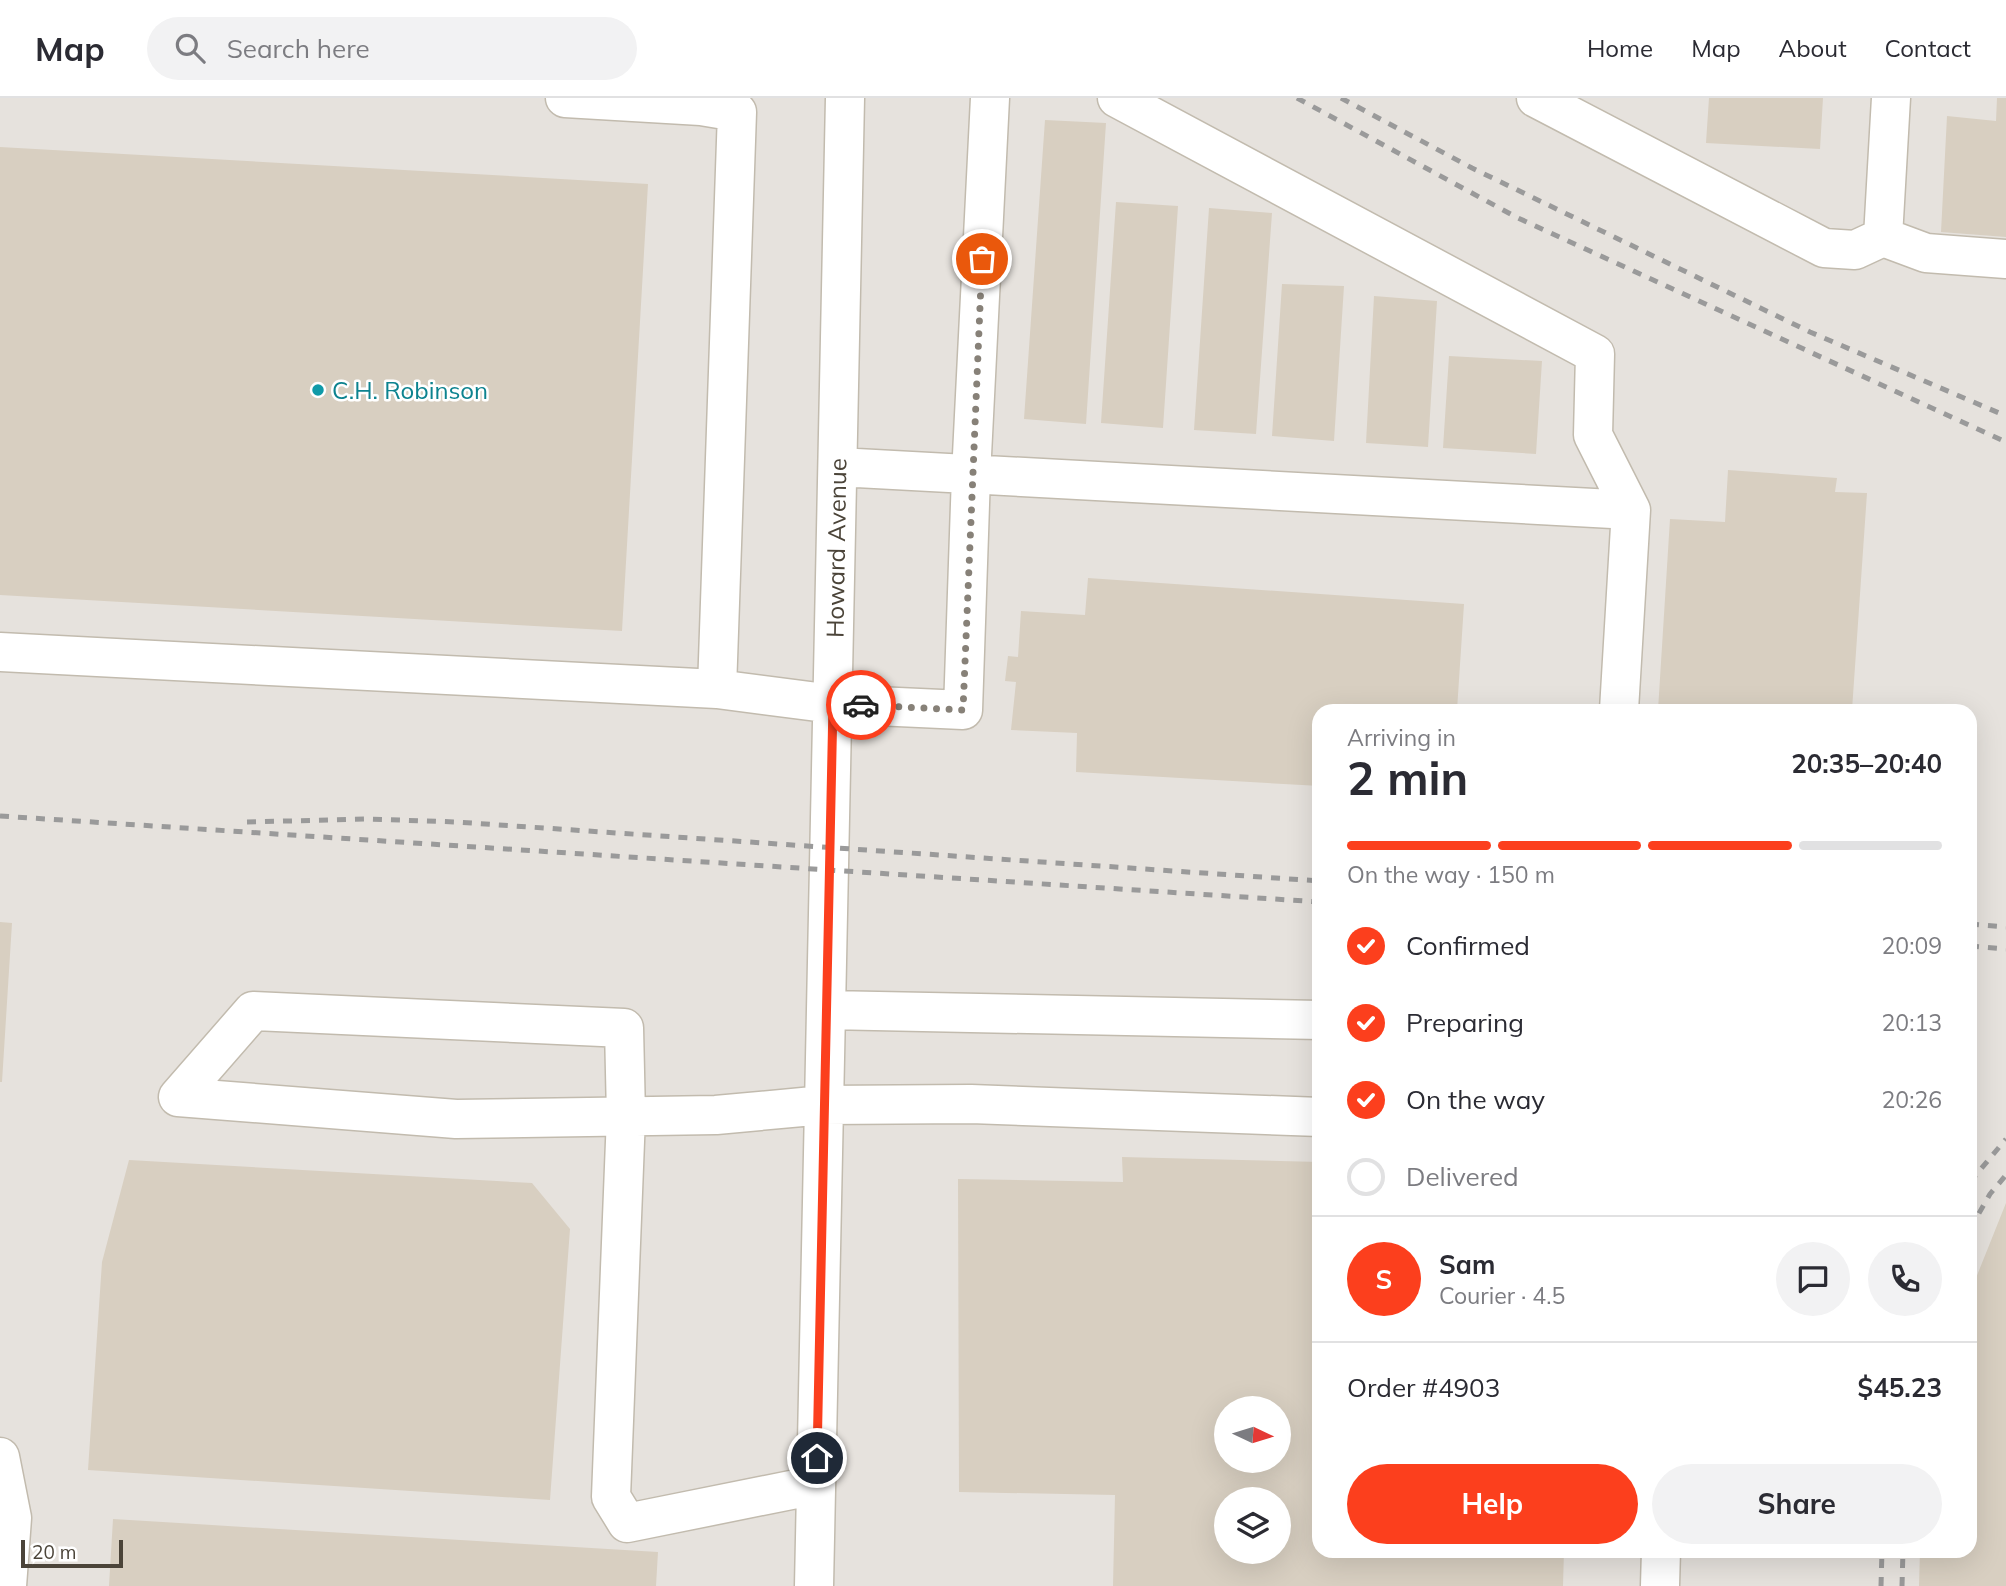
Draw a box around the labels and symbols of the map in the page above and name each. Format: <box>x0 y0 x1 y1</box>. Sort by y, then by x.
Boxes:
pin <box>952 229 1012 289</box>
place label: C.H. Robinson <box>332 375 488 405</box>
marker: C.H. Robinson <box>310 382 326 398</box>
street label: Howard Avenue <box>819 458 853 638</box>
courier <box>826 670 896 740</box>
north arrow <box>1214 1396 1292 1474</box>
pin <box>787 1428 847 1488</box>
scale bar <box>21 1537 122 1569</box>

